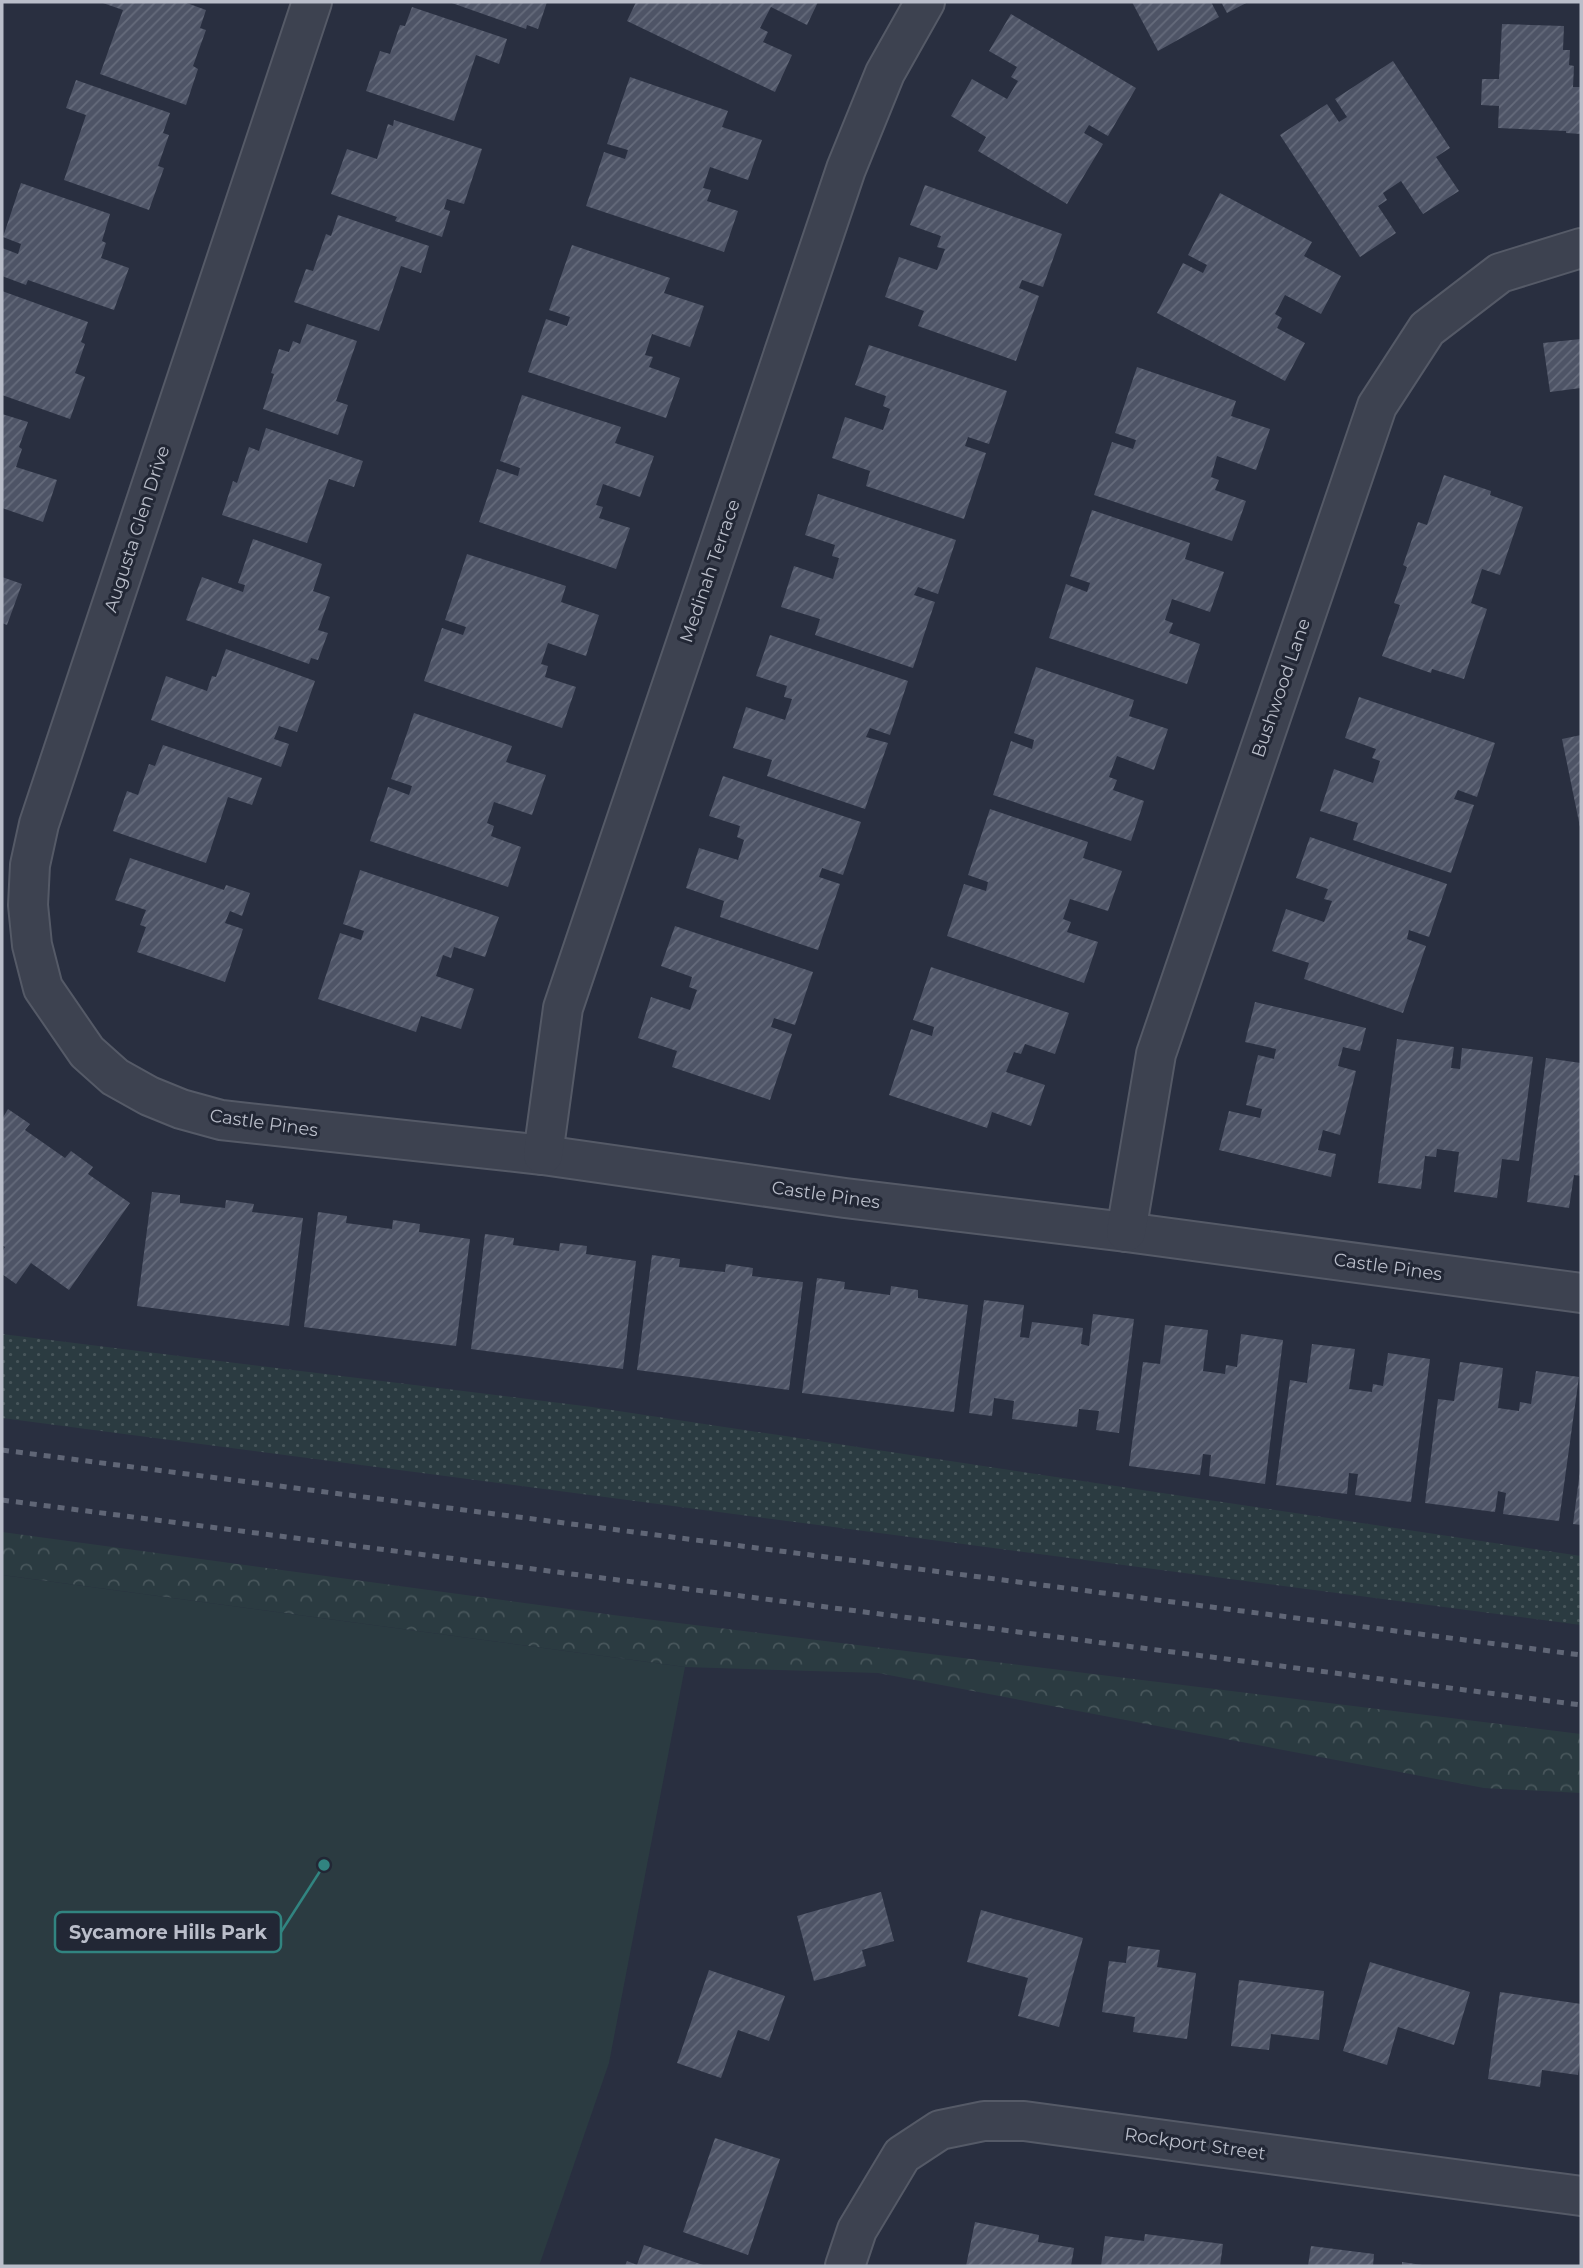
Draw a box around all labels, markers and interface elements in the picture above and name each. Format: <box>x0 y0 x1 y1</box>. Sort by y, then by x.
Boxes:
street label: Augusta Glen Drive <box>100 443 174 615</box>
street label: Medinah Terrace <box>675 496 745 646</box>
street label: Bushwood Lane <box>1247 615 1315 760</box>
street label: Castle Pines <box>208 1104 320 1142</box>
street label: Castle Pines <box>770 1176 882 1214</box>
street label: Castle Pines <box>1332 1248 1444 1286</box>
callout: Sycamore Hills Park <box>55 1912 281 1952</box>
text: Sycamore Hills Park <box>69 1921 267 1944</box>
street label: Rockport Street <box>1123 2123 1267 2165</box>

